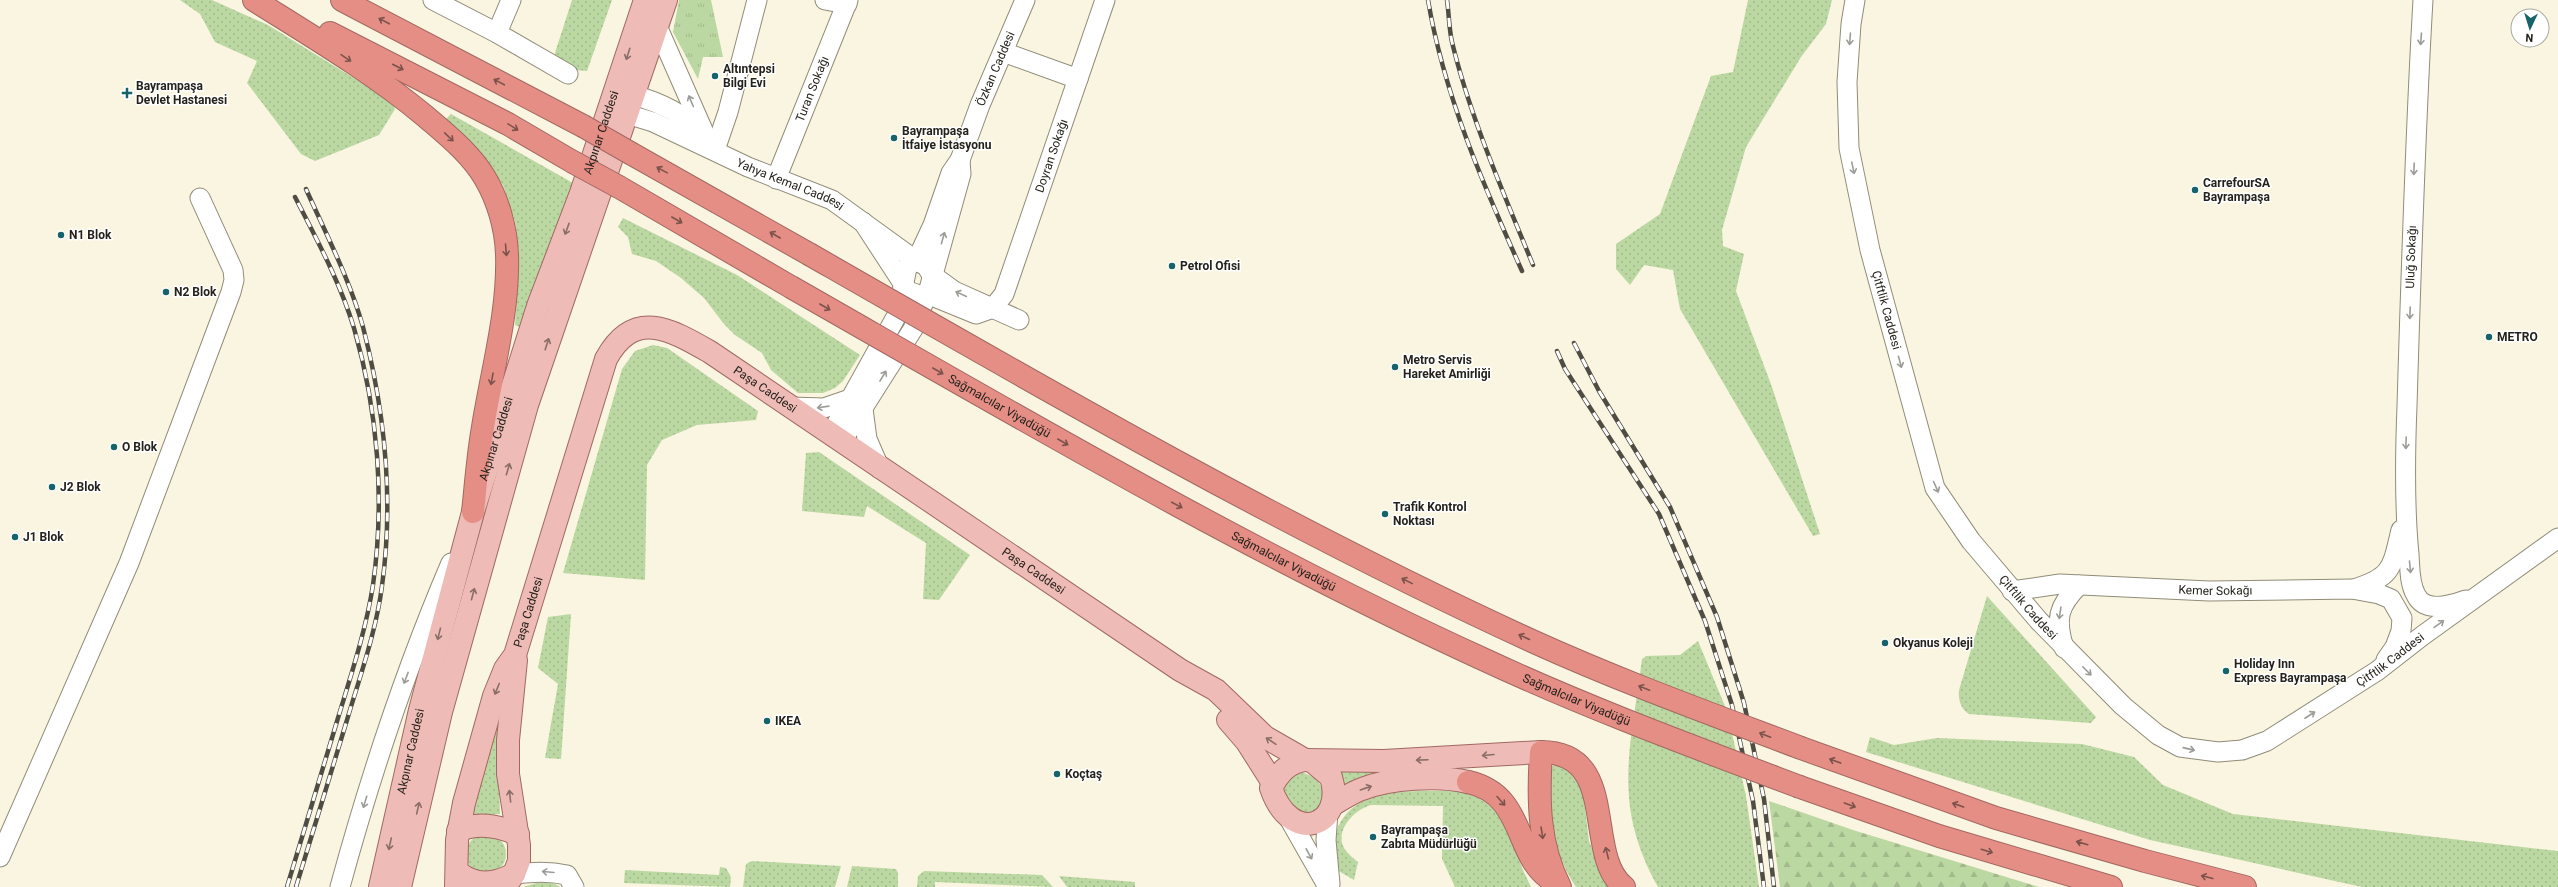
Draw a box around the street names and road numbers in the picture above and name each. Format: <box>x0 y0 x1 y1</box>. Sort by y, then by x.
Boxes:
street label: Özkan Caddesi <box>972 29 1018 108</box>
street label: Turan Sokağı <box>793 54 832 124</box>
street label: Akpınar Caddesi <box>581 89 621 176</box>
street label: Doyran Sokağı <box>1032 117 1071 194</box>
street label: Yahya Kemal Caddesi <box>734 156 847 213</box>
street label: Uluğ Sokağı <box>2403 225 2419 289</box>
street label: Çitftlik Caddesi <box>1869 269 1904 351</box>
street label: Paşa Caddesi <box>731 363 799 416</box>
street label: Sağmalcılar Viyadüğü <box>946 371 1053 441</box>
street label: Akpınar Caddesi <box>476 395 516 483</box>
street label: Sağmalcılar Viyadüğü <box>1229 529 1338 594</box>
street label: Paşa Caddesi <box>999 545 1068 597</box>
street label: Çitftlik Caddesi <box>1996 572 2060 642</box>
street label: Paşa Caddesi <box>511 575 546 649</box>
street label: Kemer Sokağı <box>2178 583 2252 598</box>
street label: Çitftlik Caddesi <box>2354 630 2427 689</box>
street label: Sağmalcılar Viyadüğü <box>1520 671 1633 728</box>
street label: Akpınar Caddesi <box>394 707 427 796</box>

